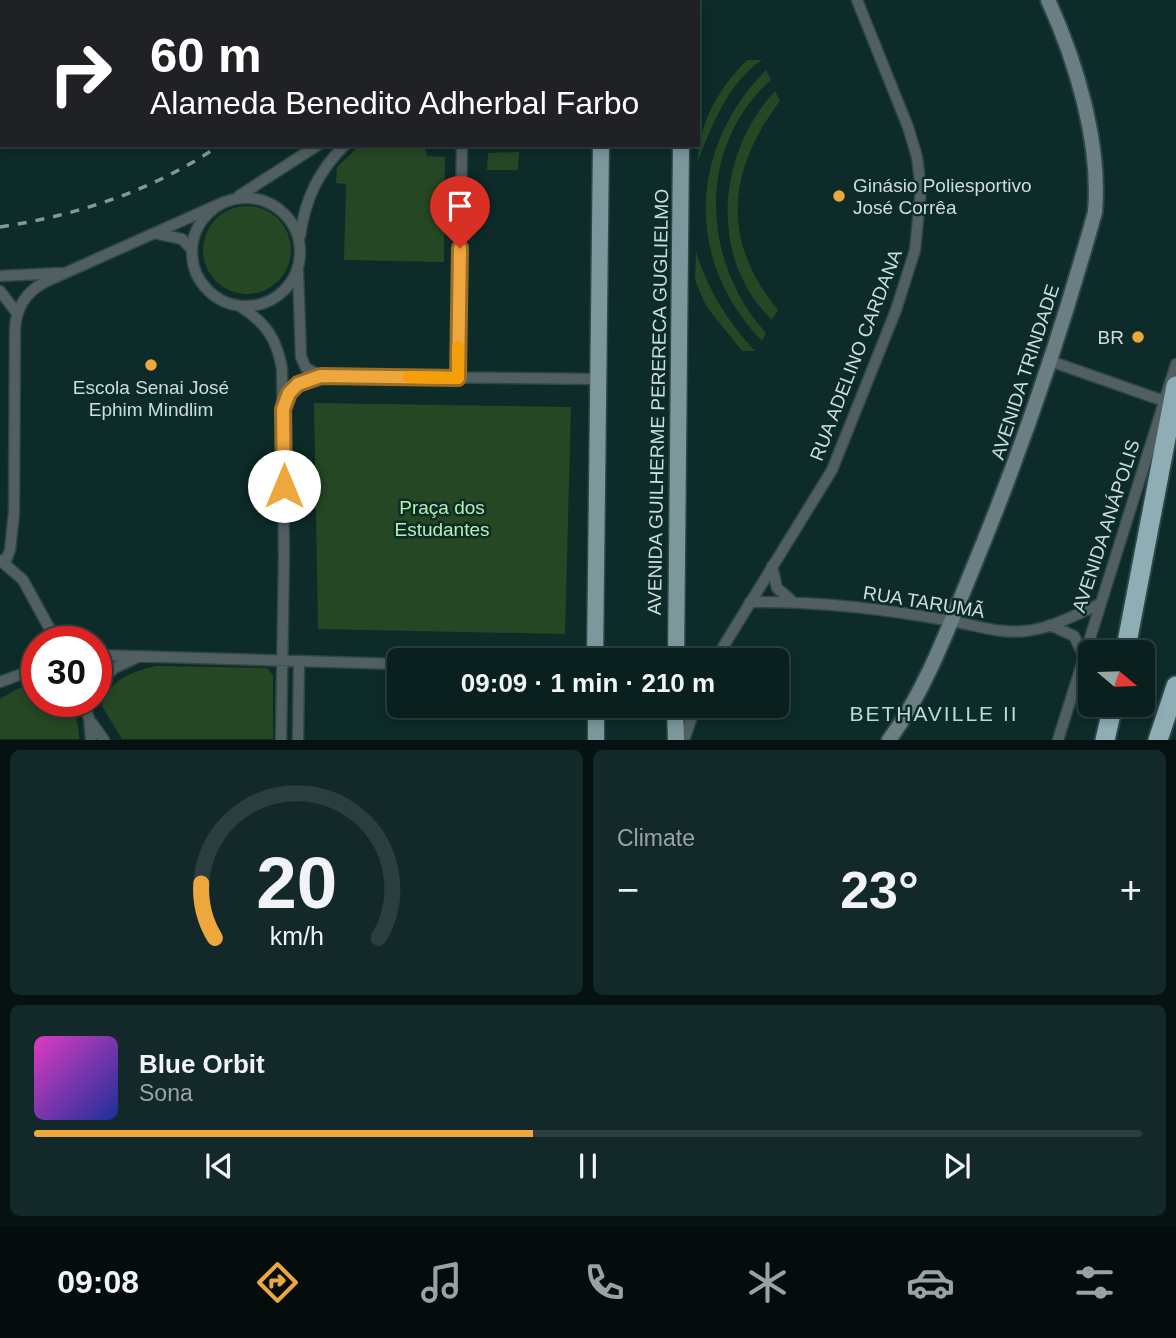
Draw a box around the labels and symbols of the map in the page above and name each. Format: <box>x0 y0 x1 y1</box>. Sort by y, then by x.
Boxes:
place label: Ginásio Poliesportivo José Corrêa <box>853 175 1031 218</box>
pin <box>430 176 490 248</box>
marker: Ginásio Poliesportivo José Corrêa <box>831 188 847 204</box>
street label: AVENIDA GUILHERME PERERECA GUGLIELMO <box>644 189 672 615</box>
street label: RUA ADELINO CARDANA <box>806 246 906 464</box>
street label: AVENIDA TRINDADE <box>987 282 1063 462</box>
place label: BR <box>1098 327 1124 348</box>
marker: BR <box>1130 329 1146 345</box>
marker: Escola Senai José Ephim Mindlim <box>143 357 159 373</box>
place label: Escola Senai José Ephim Mindlim <box>73 377 229 420</box>
street label: AVENIDA ANÁPOLIS <box>1068 437 1144 615</box>
position arrow <box>247 449 321 523</box>
park label: Praça dos Estudantes <box>394 497 490 540</box>
street label: RUA TARUMÃ <box>862 582 987 622</box>
speed limit sign: 30 <box>21 626 112 717</box>
north arrow <box>1078 640 1155 718</box>
district label: BETHAVILLE II <box>849 702 1019 725</box>

